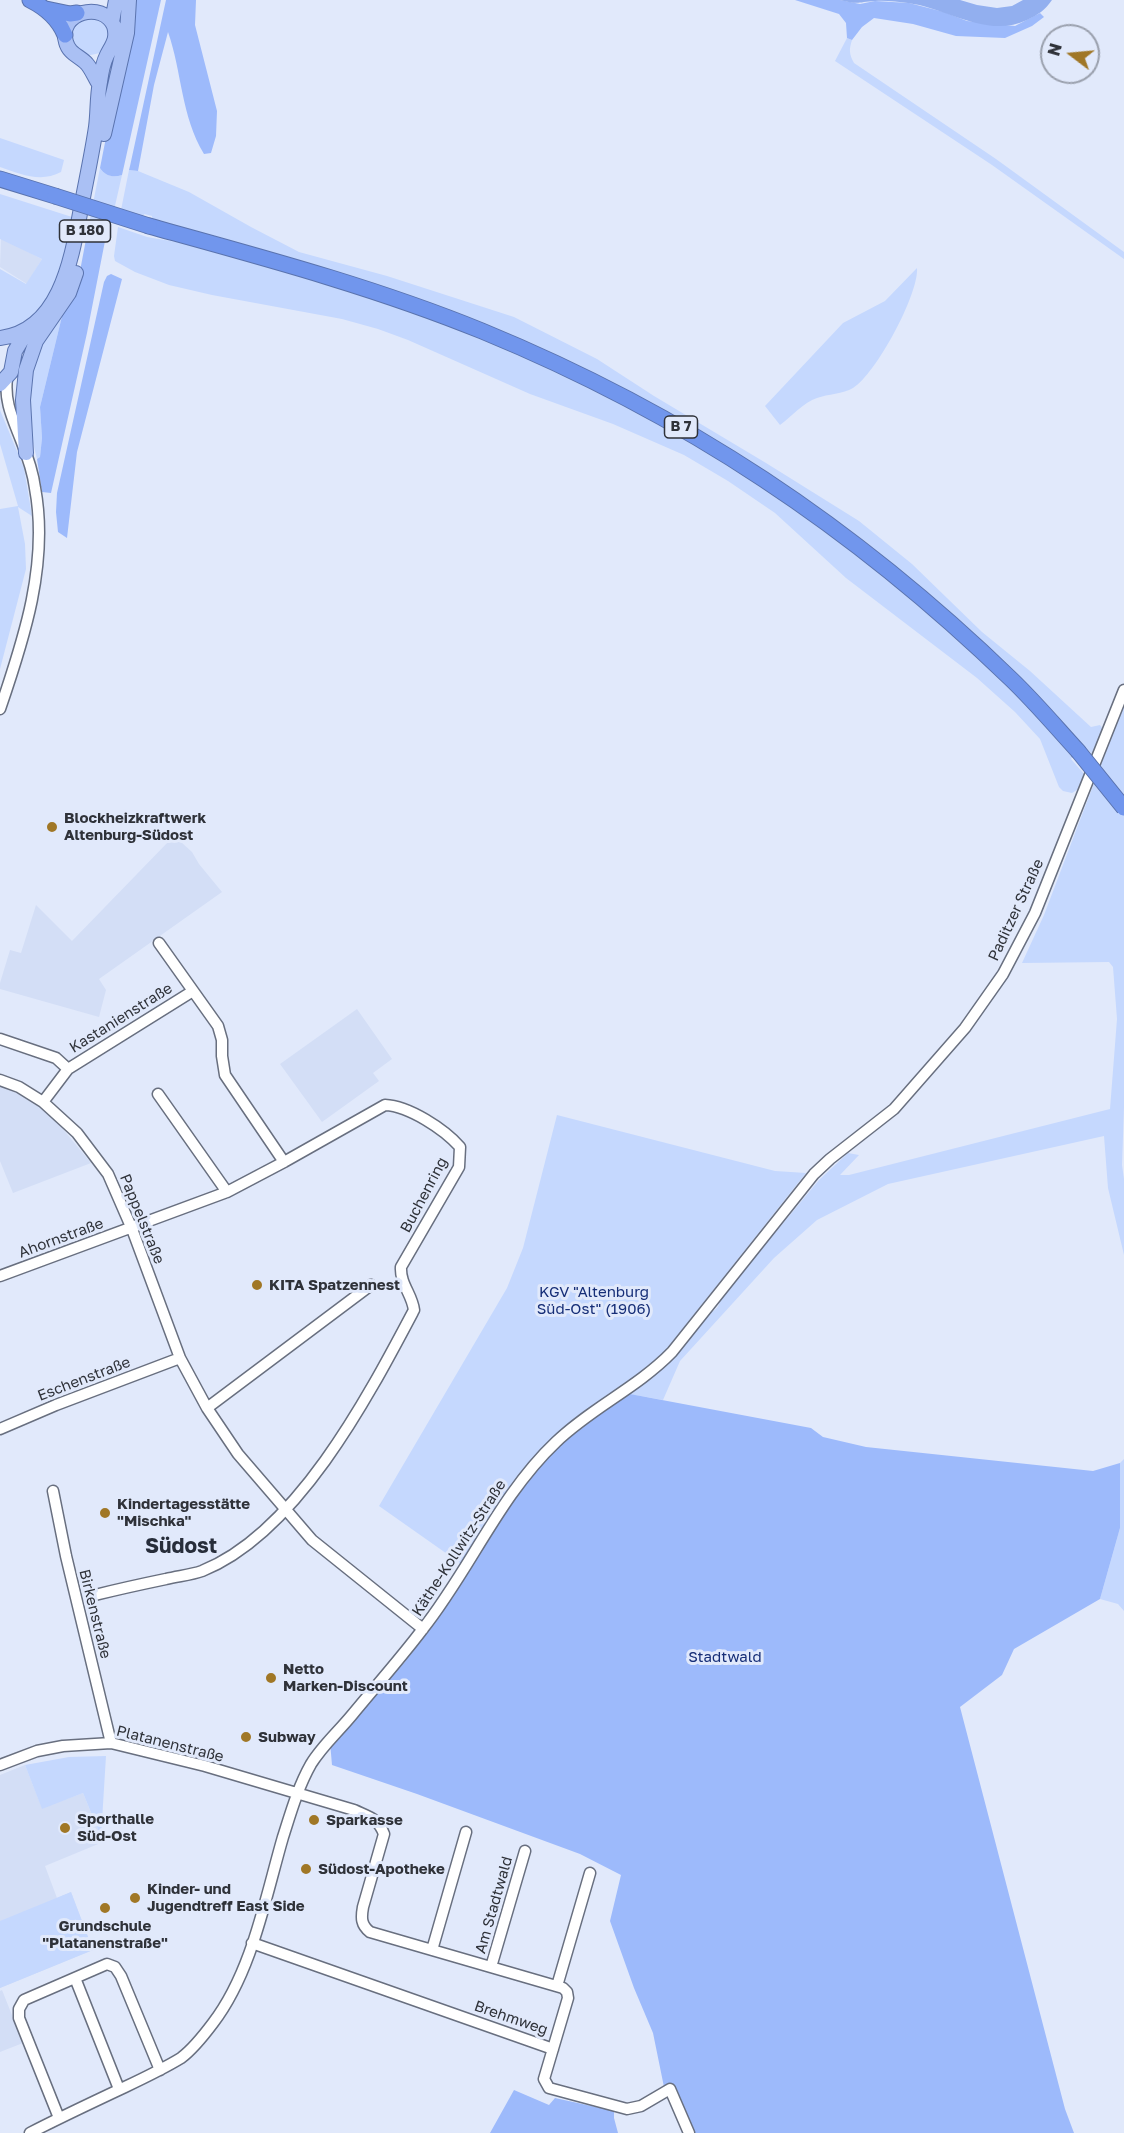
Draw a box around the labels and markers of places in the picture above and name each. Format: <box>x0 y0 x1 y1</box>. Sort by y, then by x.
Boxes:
place label: Blockheizkraftwerk Altenburg-Südost <box>64 809 206 844</box>
marker: Blockheizkraftwerk Altenburg-Südost <box>45 820 59 834</box>
place label: KITA Spatzennest <box>269 1276 400 1294</box>
marker: KITA Spatzennest <box>250 1278 264 1292</box>
place label: Kindertagesstätte "Mischka" <box>117 1495 250 1530</box>
marker: Kindertagesstätte "Mischka" <box>98 1506 112 1520</box>
place label: Netto Marken-Discount <box>283 1660 408 1695</box>
marker: Netto Marken-Discount <box>264 1671 278 1685</box>
place label: Subway <box>258 1728 316 1746</box>
marker: Subway <box>239 1730 253 1744</box>
place label: Sporthalle Süd-Ost <box>77 1810 154 1845</box>
place label: Sparkasse <box>326 1811 403 1829</box>
marker: Sparkasse <box>307 1813 321 1827</box>
marker: Sporthalle Süd-Ost <box>58 1821 72 1835</box>
place label: Südost-Apotheke <box>318 1860 445 1878</box>
marker: Südost-Apotheke <box>299 1862 313 1876</box>
place label: Kinder- und Jugendtreff East Side <box>147 1880 305 1915</box>
marker: Kinder- und Jugendtreff East Side <box>128 1891 142 1905</box>
marker: Grundschule "Platanenstraße" <box>98 1901 112 1915</box>
place label: Grundschule "Platanenstraße" <box>42 1917 168 1952</box>

